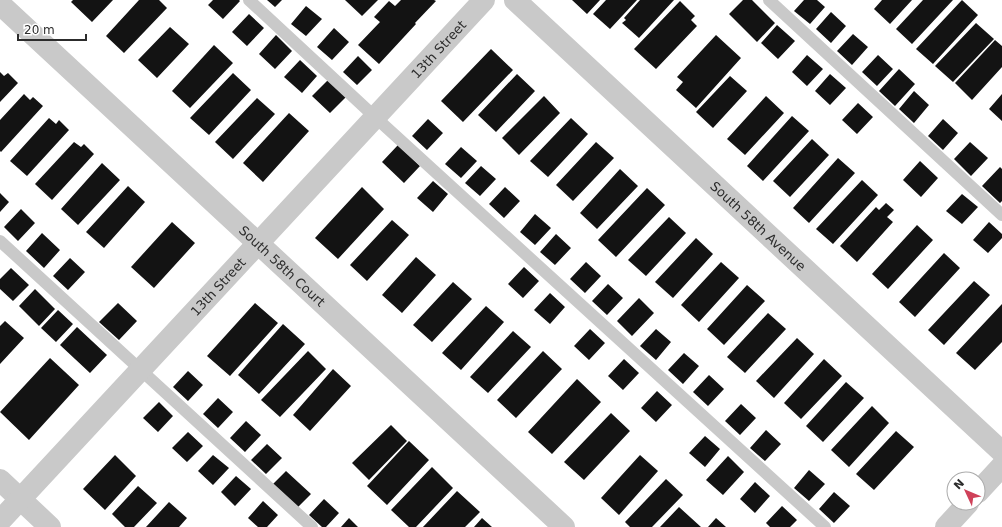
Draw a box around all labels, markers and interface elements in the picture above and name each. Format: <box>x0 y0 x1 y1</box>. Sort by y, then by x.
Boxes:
scale bar <box>18 16 86 42</box>
street label: 13th Street <box>408 17 469 82</box>
text: 20 m <box>24 23 55 37</box>
street label: South 58th Avenue <box>707 178 809 274</box>
street label: South 58th Court <box>236 223 328 310</box>
street label: 13th Street <box>188 255 249 319</box>
north arrow <box>946 471 986 511</box>
text: N <box>951 477 967 492</box>

